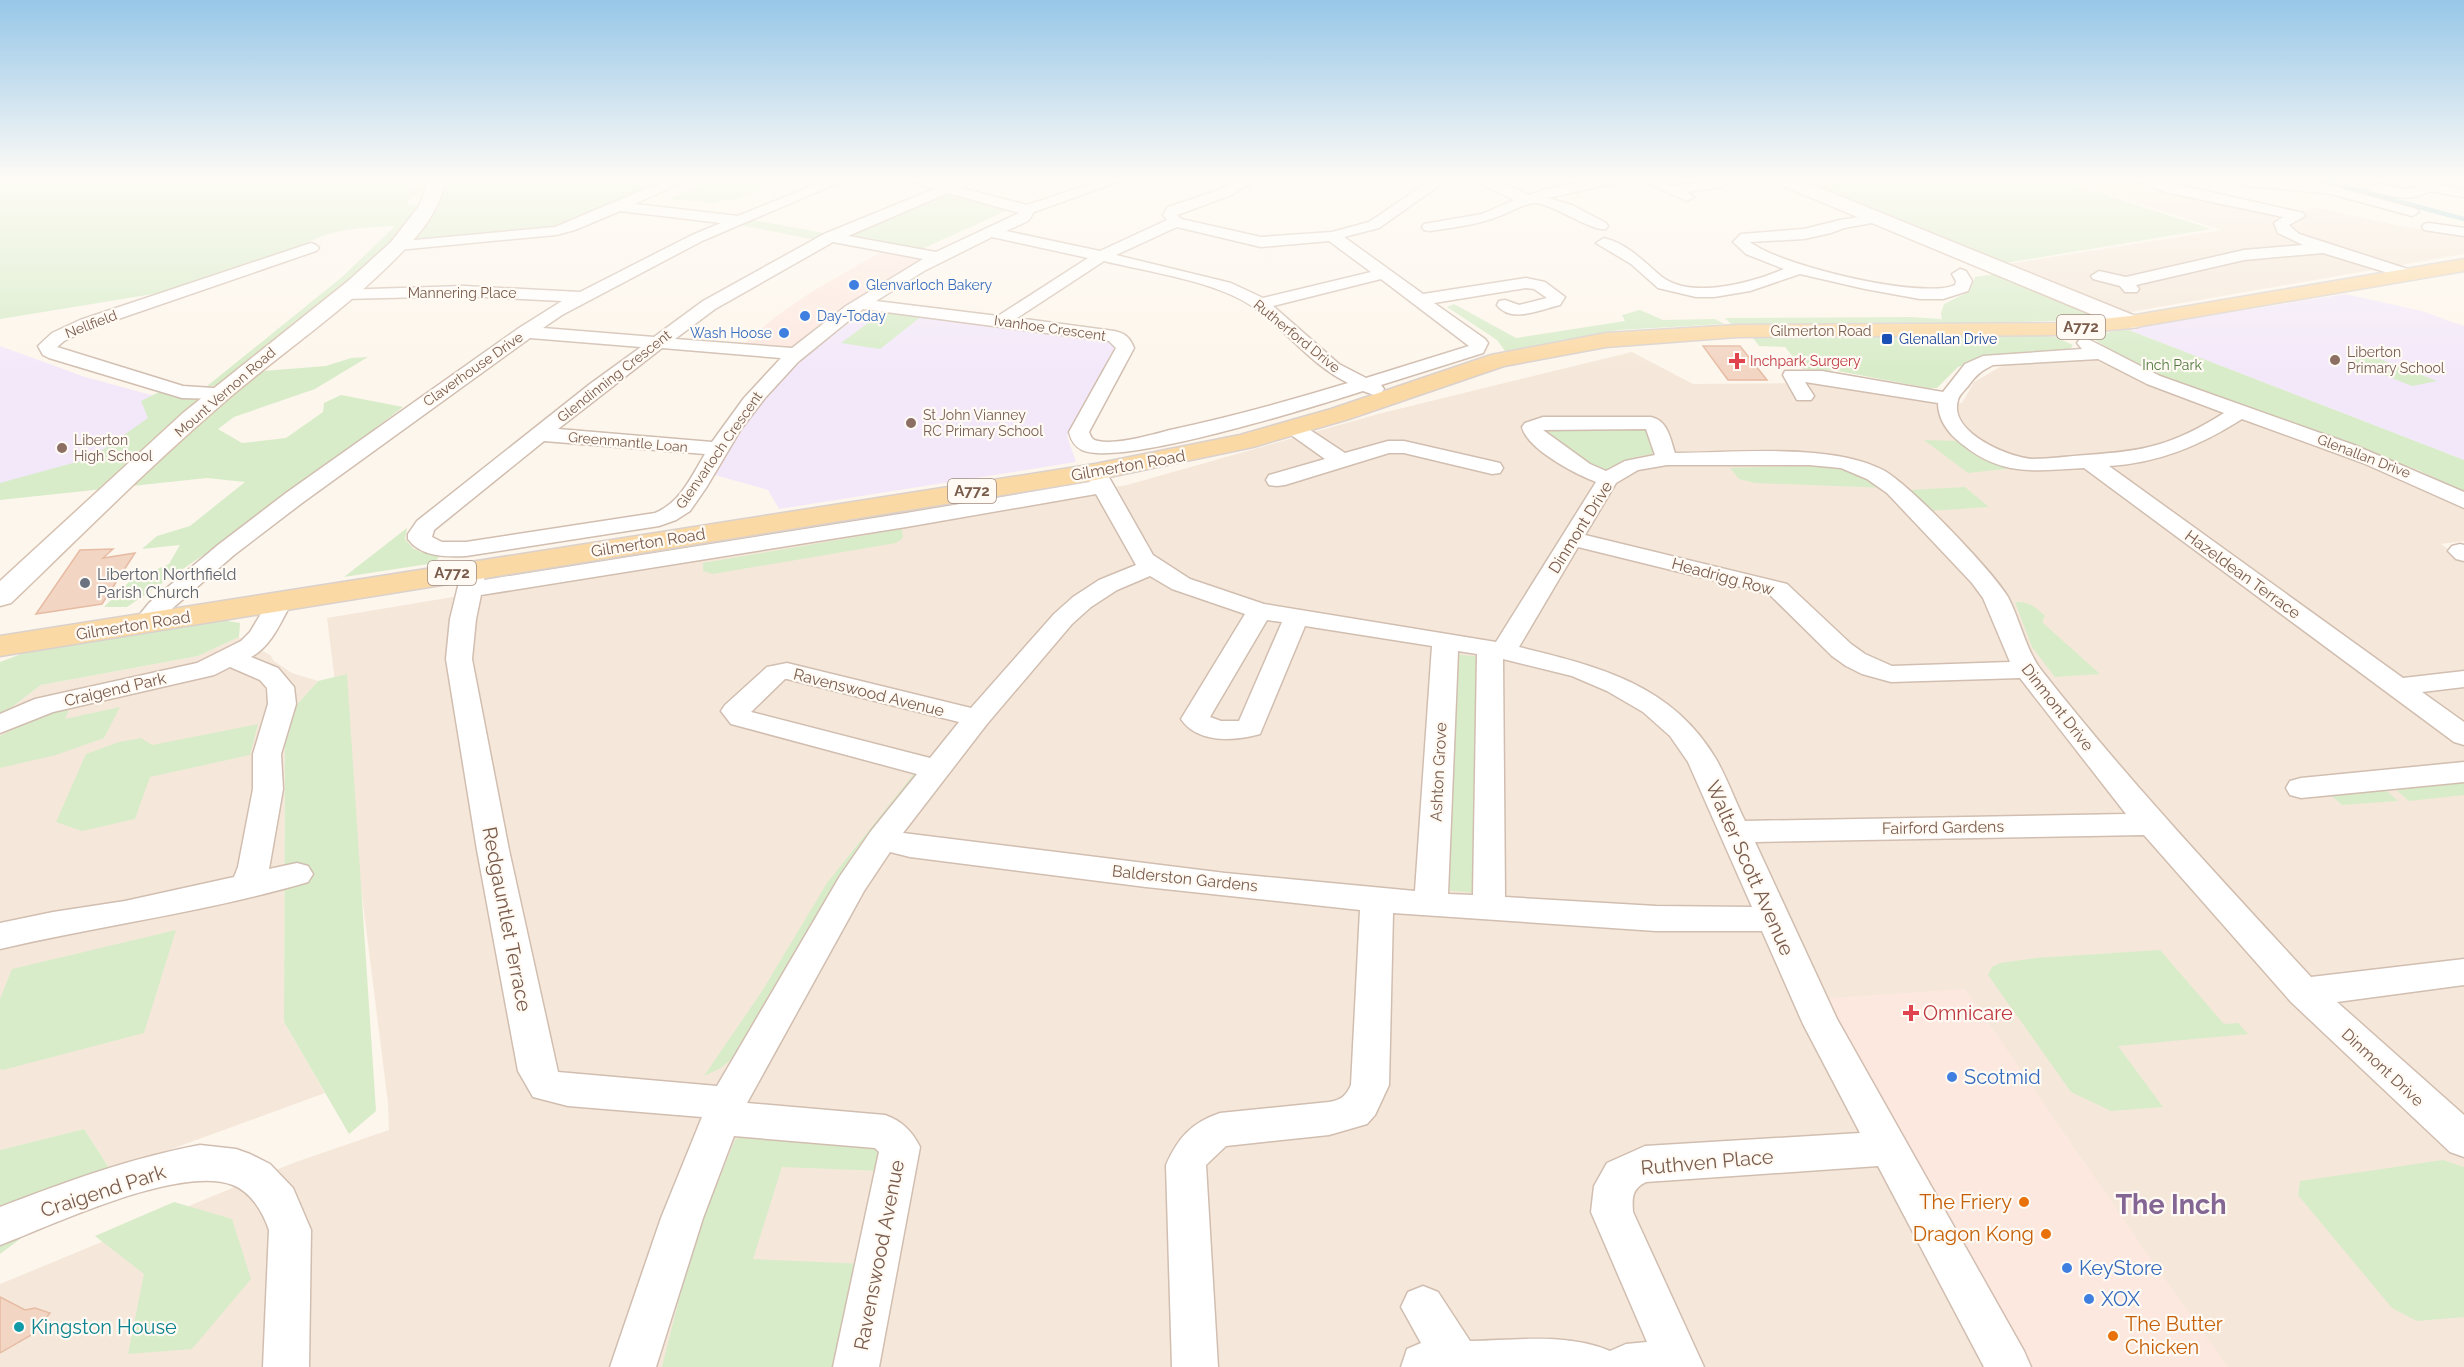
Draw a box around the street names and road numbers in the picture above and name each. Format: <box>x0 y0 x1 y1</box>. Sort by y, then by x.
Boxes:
street label: Mannering Place <box>408 285 516 301</box>
street label: Rutherford Drive <box>1251 296 1343 376</box>
street label: Nellfield <box>63 307 119 341</box>
street label: Ivanhoe Crescent <box>993 312 1107 344</box>
road number: A772 <box>2057 315 2105 339</box>
street label: Gilmerton Road <box>1770 323 1872 339</box>
street label: Glendinning Crescent <box>554 327 674 425</box>
street label: Claverhouse Drive <box>420 329 526 409</box>
street label: Mount Vernon Road <box>171 344 279 440</box>
street label: Glenvarloch Crescent <box>672 388 766 512</box>
street label: Greenmantle Loan <box>567 429 689 455</box>
street label: Glenallan Drive <box>2315 431 2413 481</box>
street label: Gilmerton Road <box>1070 446 1187 485</box>
street label: Dinmont Drive <box>1544 478 1616 577</box>
road number: A772 <box>948 479 996 503</box>
street label: Gilmerton Road <box>590 524 707 561</box>
street label: Hazeldean Terrace <box>2181 526 2304 623</box>
street label: Headrigg Row <box>1670 554 1776 599</box>
road number: A772 <box>428 561 476 585</box>
street label: Gilmerton Road <box>75 607 192 644</box>
street label: Dinmont Drive <box>2018 660 2098 755</box>
street label: Ravenswood Avenue <box>791 665 946 720</box>
street label: Craigend Park <box>62 668 168 710</box>
street label: Ashton Grove <box>1426 722 1451 822</box>
street label: Walter Scott Avenue <box>1701 777 1799 959</box>
street label: Fairford Gardens <box>1882 817 2005 838</box>
street label: Redgauntlet Terrace <box>477 825 537 1014</box>
street label: Balderston Gardens <box>1111 861 1259 896</box>
street label: Dinmont Drive <box>2338 1024 2428 1110</box>
street label: Ruthven Place <box>1640 1144 1775 1180</box>
street label: Ravenswood Avenue <box>849 1158 909 1352</box>
street label: Craigend Park <box>37 1159 169 1223</box>

